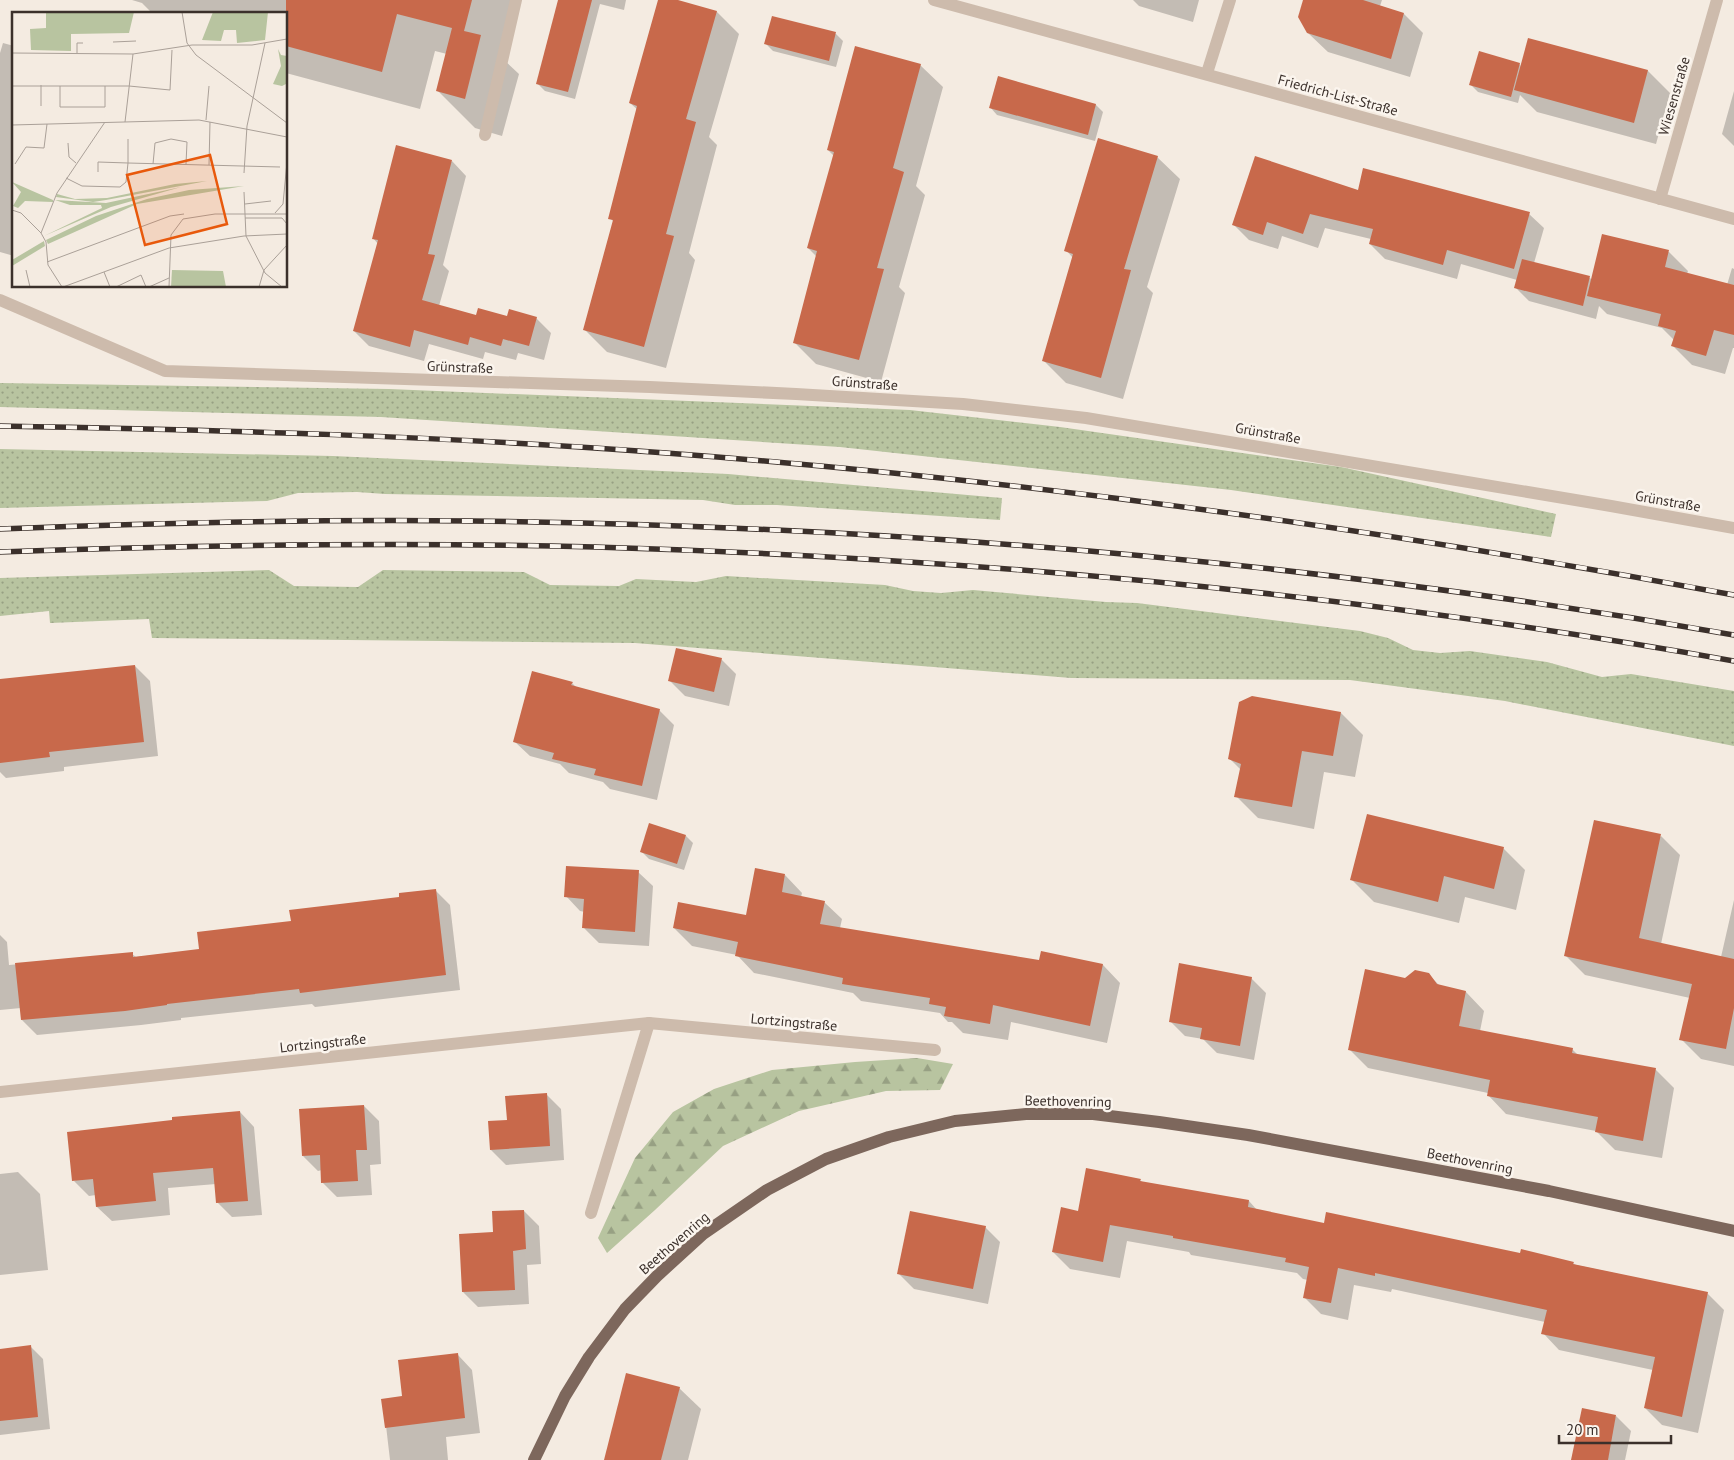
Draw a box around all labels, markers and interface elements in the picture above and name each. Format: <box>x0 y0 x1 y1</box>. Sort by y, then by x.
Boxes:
inset map <box>12 12 288 288</box>
street label: Wiesenstraße <box>1654 55 1694 137</box>
street label: Friedrich-List-Straße <box>1276 70 1400 120</box>
street label: Grünstraße <box>427 357 493 377</box>
street label: Grünstraße <box>831 372 899 394</box>
street label: Grünstraße <box>1234 418 1302 448</box>
street label: Grünstraße <box>1634 486 1702 516</box>
street label: Lortzingstraße <box>750 1009 838 1035</box>
street label: Lortzingstraße <box>279 1030 367 1056</box>
street label: Beethovenring <box>1024 1091 1112 1111</box>
street label: Beethovenring <box>1426 1144 1514 1178</box>
street label: Beethovenring <box>635 1208 713 1278</box>
scale bar <box>1559 1412 1672 1444</box>
text: 20 m <box>1566 1420 1599 1439</box>

